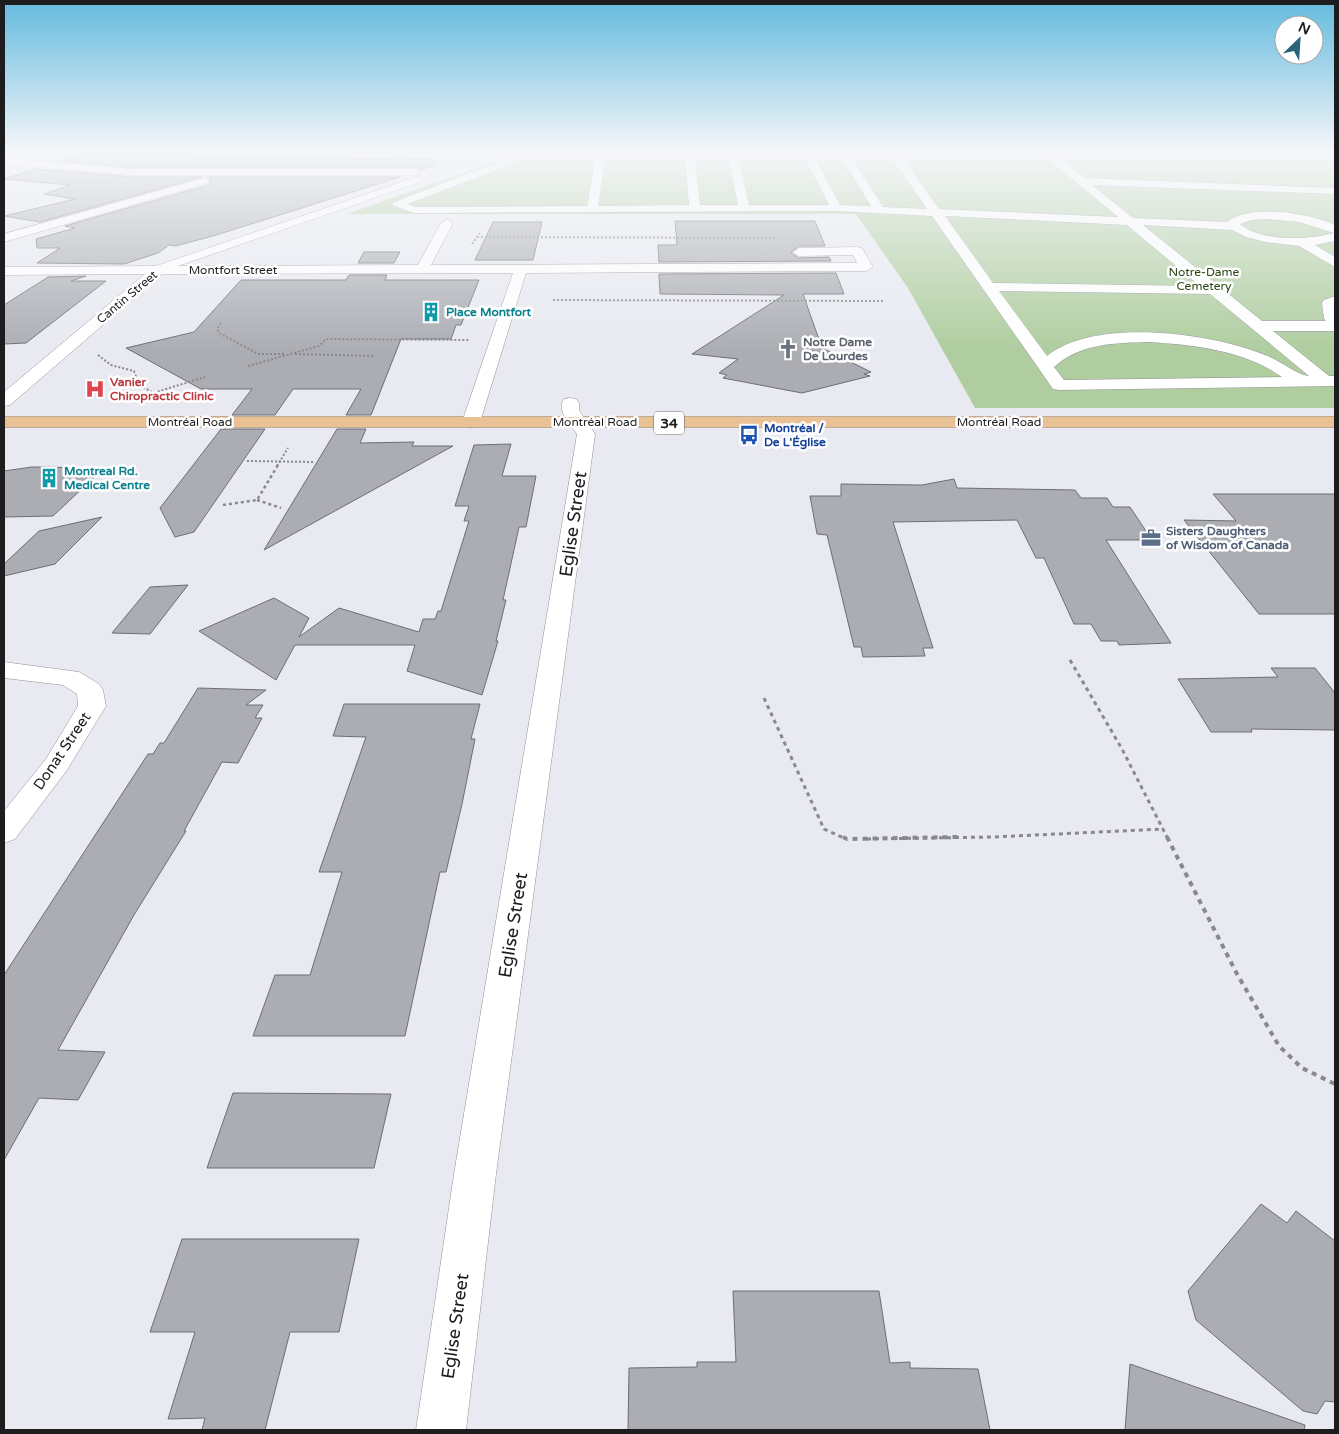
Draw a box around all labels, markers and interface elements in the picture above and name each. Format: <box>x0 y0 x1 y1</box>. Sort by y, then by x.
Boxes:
north arrow <box>1274 15 1324 65</box>
text: N <box>1296 19 1313 39</box>
street label: Montfort Street <box>189 263 278 277</box>
park label: Notre-Dame Cemetery <box>1169 265 1240 293</box>
street label: Cantin Street <box>94 267 160 326</box>
building icon: Place Montfort <box>420 301 442 323</box>
place label: Place Montfort <box>446 305 532 319</box>
place label: Notre Dame De Lourdes <box>803 335 872 363</box>
church icon: Notre Dame De Lourdes <box>777 338 799 360</box>
place label: Vanier Chiropractic Clinic <box>110 375 214 404</box>
hospital icon: Vanier Chiropractic Clinic <box>84 378 106 400</box>
road number: 34 <box>654 412 684 434</box>
street label: Montréal Road <box>148 415 232 429</box>
street label: Montréal Road <box>553 415 637 429</box>
street label: Montréal Road <box>957 415 1041 429</box>
place label: Montréal / De L'Église <box>764 421 826 450</box>
bus stop icon: Montréal / De L'Église <box>738 424 760 446</box>
place label: Montreal Rd. Medical Centre <box>64 464 150 492</box>
building icon: Montreal Rd. Medical Centre <box>38 467 60 489</box>
street label: Eglise Street <box>555 470 591 578</box>
place label: Sisters Daughters of Wisdom of Canada <box>1166 524 1289 552</box>
office icon: Sisters Daughters of Wisdom of Canada <box>1140 527 1162 549</box>
street label: Donat Street <box>29 708 95 793</box>
street label: Eglise Street <box>494 871 532 979</box>
street label: Eglise Street <box>437 1272 473 1380</box>

